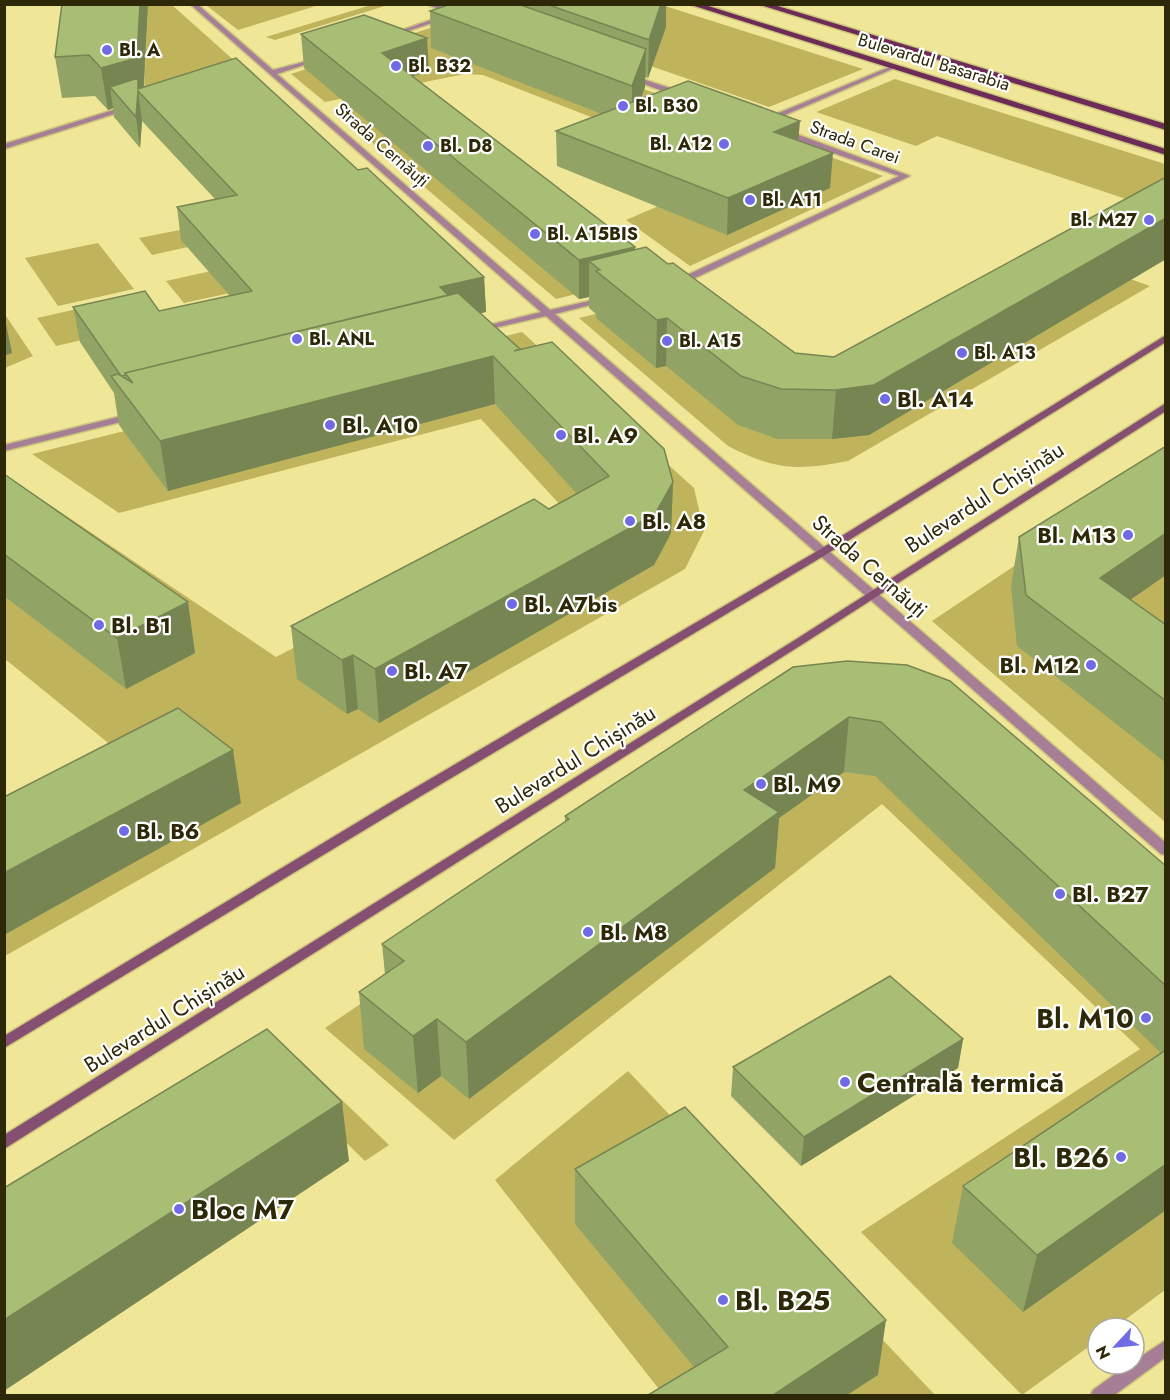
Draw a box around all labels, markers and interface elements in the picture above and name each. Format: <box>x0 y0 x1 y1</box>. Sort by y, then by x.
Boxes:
street label: Bulevardul Basarabia <box>855 27 1013 97</box>
place label: Bl. A <box>119 37 161 63</box>
marker: Bl. A <box>100 43 114 57</box>
place label: Bl. B32 <box>408 53 471 79</box>
marker: Bl. B32 <box>389 59 403 73</box>
place label: Bl. B30 <box>635 93 698 119</box>
street label: Strada Cernăuți <box>329 97 435 193</box>
marker: Bl. B30 <box>616 99 630 113</box>
street label: Strada Carei <box>806 114 904 170</box>
place label: Bl. A12 <box>650 131 712 157</box>
place label: Bl. D8 <box>440 133 493 159</box>
marker: Bl. A12 <box>717 137 731 151</box>
marker: Bl. D8 <box>421 139 435 153</box>
place label: Bl. A11 <box>762 187 822 213</box>
marker: Bl. A11 <box>743 193 757 207</box>
place label: Bl. M27 <box>1070 207 1137 233</box>
marker: Bl. M27 <box>1142 213 1156 227</box>
place label: Bl. A15BIS <box>547 221 638 247</box>
marker: Bl. A15BIS <box>528 227 542 241</box>
place label: Bl. ANL <box>309 326 375 352</box>
place label: Bl. A15 <box>679 328 741 354</box>
marker: Bl. ANL <box>290 332 304 346</box>
marker: Bl. A15 <box>660 334 674 348</box>
place label: Bl. A13 <box>974 340 1036 366</box>
marker: Bl. A13 <box>955 346 969 360</box>
place label: Bl. A14 <box>897 383 974 415</box>
marker: Bl. A14 <box>878 392 892 406</box>
place label: Bl. A10 <box>342 409 418 441</box>
marker: Bl. A10 <box>323 418 337 432</box>
place label: Bl. A9 <box>573 419 638 451</box>
marker: Bl. A9 <box>554 428 568 442</box>
street label: Bulevardul Chișinău <box>898 433 1070 561</box>
place label: Bl. A8 <box>642 505 706 537</box>
street label: Strada Cernăuți <box>805 507 935 625</box>
marker: Bl. A8 <box>623 514 637 528</box>
place label: Bl. M13 <box>1037 519 1116 551</box>
marker: Bl. M13 <box>1121 528 1135 542</box>
place label: Bl. A7bis <box>524 588 617 620</box>
marker: Bl. A7bis <box>505 597 519 611</box>
place label: Bl. B1 <box>111 609 171 641</box>
marker: Bl. B1 <box>92 618 106 632</box>
place label: Bl. M12 <box>1000 649 1079 681</box>
place label: Bl. A7 <box>404 655 468 687</box>
marker: Bl. M12 <box>1084 658 1098 672</box>
marker: Bl. A7 <box>385 664 399 678</box>
street label: Bulevardul Chișinău <box>488 697 662 821</box>
place label: Bl. M9 <box>773 768 842 800</box>
marker: Bl. M9 <box>754 777 768 791</box>
place label: Bl. B6 <box>136 815 200 847</box>
marker: Bl. B6 <box>117 824 131 838</box>
place label: Bl. B27 <box>1072 878 1149 910</box>
marker: Bl. B27 <box>1053 887 1067 901</box>
place label: Bl. M8 <box>600 916 668 948</box>
marker: Bl. M8 <box>581 925 595 939</box>
street label: Bulevardul Chișinău <box>77 956 251 1080</box>
place label: Bl. M10 <box>1036 999 1134 1038</box>
marker: Bl. M10 <box>1139 1011 1153 1025</box>
place label: Centrală termică <box>857 1063 1064 1102</box>
marker: Centrală termică <box>838 1075 852 1089</box>
place label: Bl. B26 <box>1013 1138 1109 1177</box>
marker: Bl. B26 <box>1114 1150 1128 1164</box>
place label: Bloc M7 <box>191 1190 295 1229</box>
marker: Bloc M7 <box>172 1202 186 1216</box>
place label: Bl. B25 <box>735 1281 830 1320</box>
marker: Bl. B25 <box>716 1293 730 1307</box>
north arrow <box>1086 1316 1146 1376</box>
text: N <box>1090 1342 1116 1363</box>

